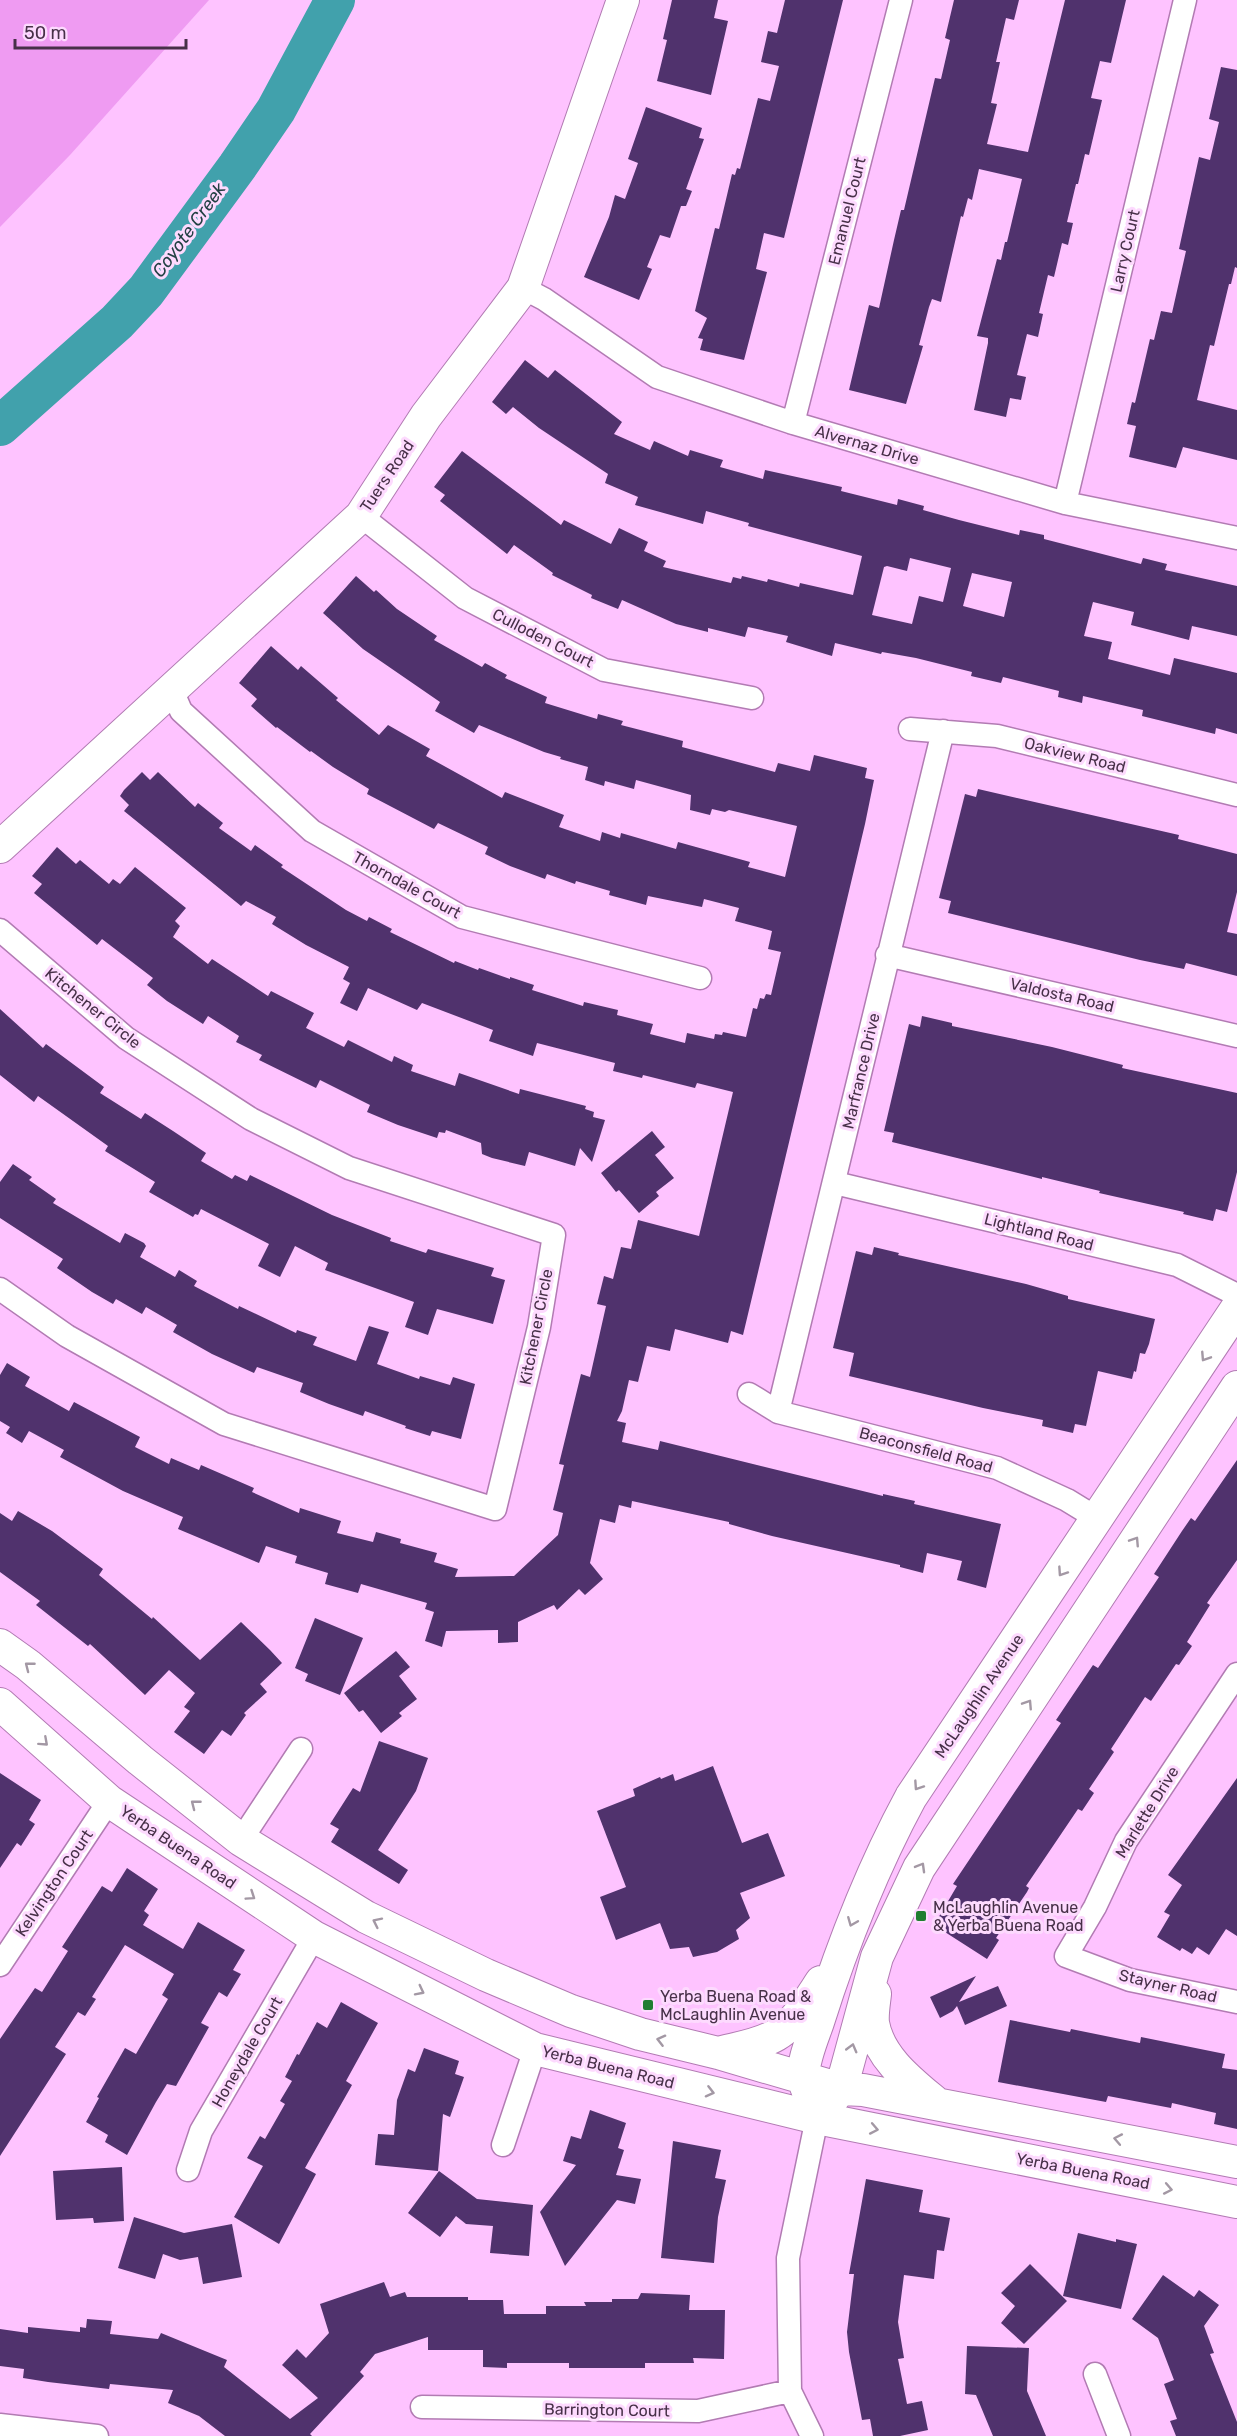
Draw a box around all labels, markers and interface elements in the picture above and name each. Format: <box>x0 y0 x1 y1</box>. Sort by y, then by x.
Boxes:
scale bar <box>15 12 186 50</box>
text: 50 m <box>24 22 67 44</box>
street label: Emanuel Court <box>824 155 870 267</box>
water label: Coyote Creek <box>147 178 231 281</box>
street label: Larry Court <box>1106 208 1144 294</box>
street label: Alvernaz Drive <box>813 421 921 469</box>
street label: Tuers Road <box>356 436 418 516</box>
street label: Culloden Court <box>489 604 597 672</box>
street label: Oakview Road <box>1022 733 1128 777</box>
street label: Thorndale Court <box>350 847 464 923</box>
street label: Kitchener Circle <box>41 964 145 1052</box>
street label: Valdosta Road <box>1008 974 1116 1016</box>
street label: Marfrance Drive <box>838 1011 884 1131</box>
street label: Lightland Road <box>982 1209 1096 1255</box>
street label: Kitchener Circle <box>515 1267 557 1387</box>
one-way arrow <box>1201 1350 1212 1361</box>
street label: Beaconsfield Road <box>857 1423 995 1477</box>
one-way arrow <box>1128 1537 1140 1547</box>
one-way arrow <box>1059 1566 1070 1577</box>
street label: McLaughlin Avenue <box>930 1630 1028 1762</box>
one-way arrow <box>25 1662 36 1673</box>
one-way arrow <box>1021 1700 1032 1711</box>
one-way arrow <box>37 1735 48 1746</box>
street label: Marlette Drive <box>1111 1763 1183 1861</box>
one-way arrow <box>914 1780 925 1791</box>
one-way arrow <box>191 1800 202 1811</box>
street label: Yerba Buena Road <box>116 1801 240 1893</box>
street label: Kelvington Court <box>11 1826 97 1940</box>
one-way arrow <box>914 1863 925 1873</box>
one-way arrow <box>245 1888 255 1900</box>
place label: McLaughlin Avenue & Yerba Buena Road <box>933 1898 1084 1935</box>
marker: McLaughlin Avenue & Yerba Buena Road <box>914 1909 928 1923</box>
one-way arrow <box>847 1916 859 1927</box>
one-way arrow <box>372 1917 383 1929</box>
street label: Stayner Road <box>1117 1966 1219 2006</box>
one-way arrow <box>414 1984 425 1996</box>
place label: Yerba Buena Road & McLaughlin Avenue <box>660 1987 811 2024</box>
street label: Honeydale Court <box>208 1993 286 2111</box>
marker: Yerba Buena Road & McLaughlin Avenue <box>641 1998 655 2012</box>
one-way arrow <box>656 2034 666 2047</box>
street label: Yerba Buena Road <box>540 2041 676 2093</box>
one-way arrow <box>845 2043 857 2054</box>
one-way arrow <box>705 2084 715 2097</box>
one-way arrow <box>869 2122 879 2135</box>
one-way arrow <box>1113 2133 1123 2146</box>
street label: Yerba Buena Road <box>1014 2149 1152 2193</box>
one-way arrow <box>1163 2182 1173 2195</box>
street label: Barrington Court <box>544 2399 670 2421</box>

